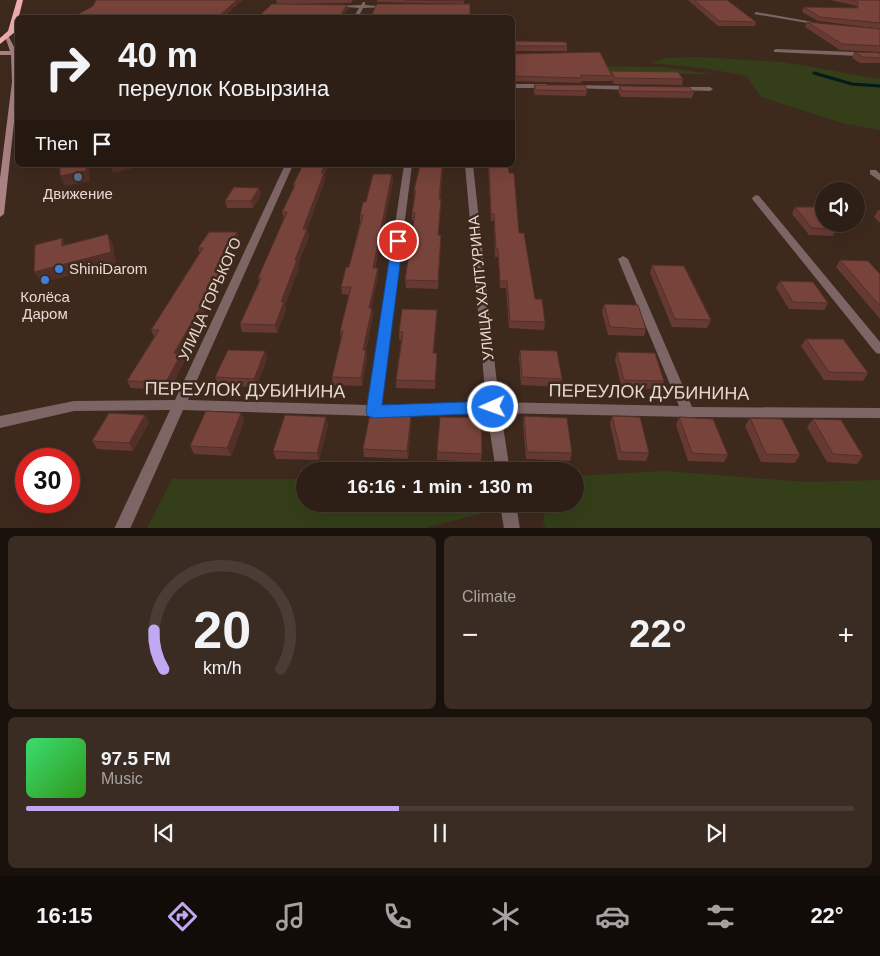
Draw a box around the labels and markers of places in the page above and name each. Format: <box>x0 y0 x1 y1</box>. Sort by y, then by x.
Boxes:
marker: Движение <box>72 171 84 183</box>
place label: Движение <box>43 185 113 202</box>
pin <box>377 220 419 262</box>
place label: ShiniDarom <box>69 260 147 277</box>
marker: ShiniDarom <box>53 263 65 275</box>
marker: Колёса Даром <box>39 274 51 286</box>
place label: Колёса Даром <box>20 288 71 322</box>

